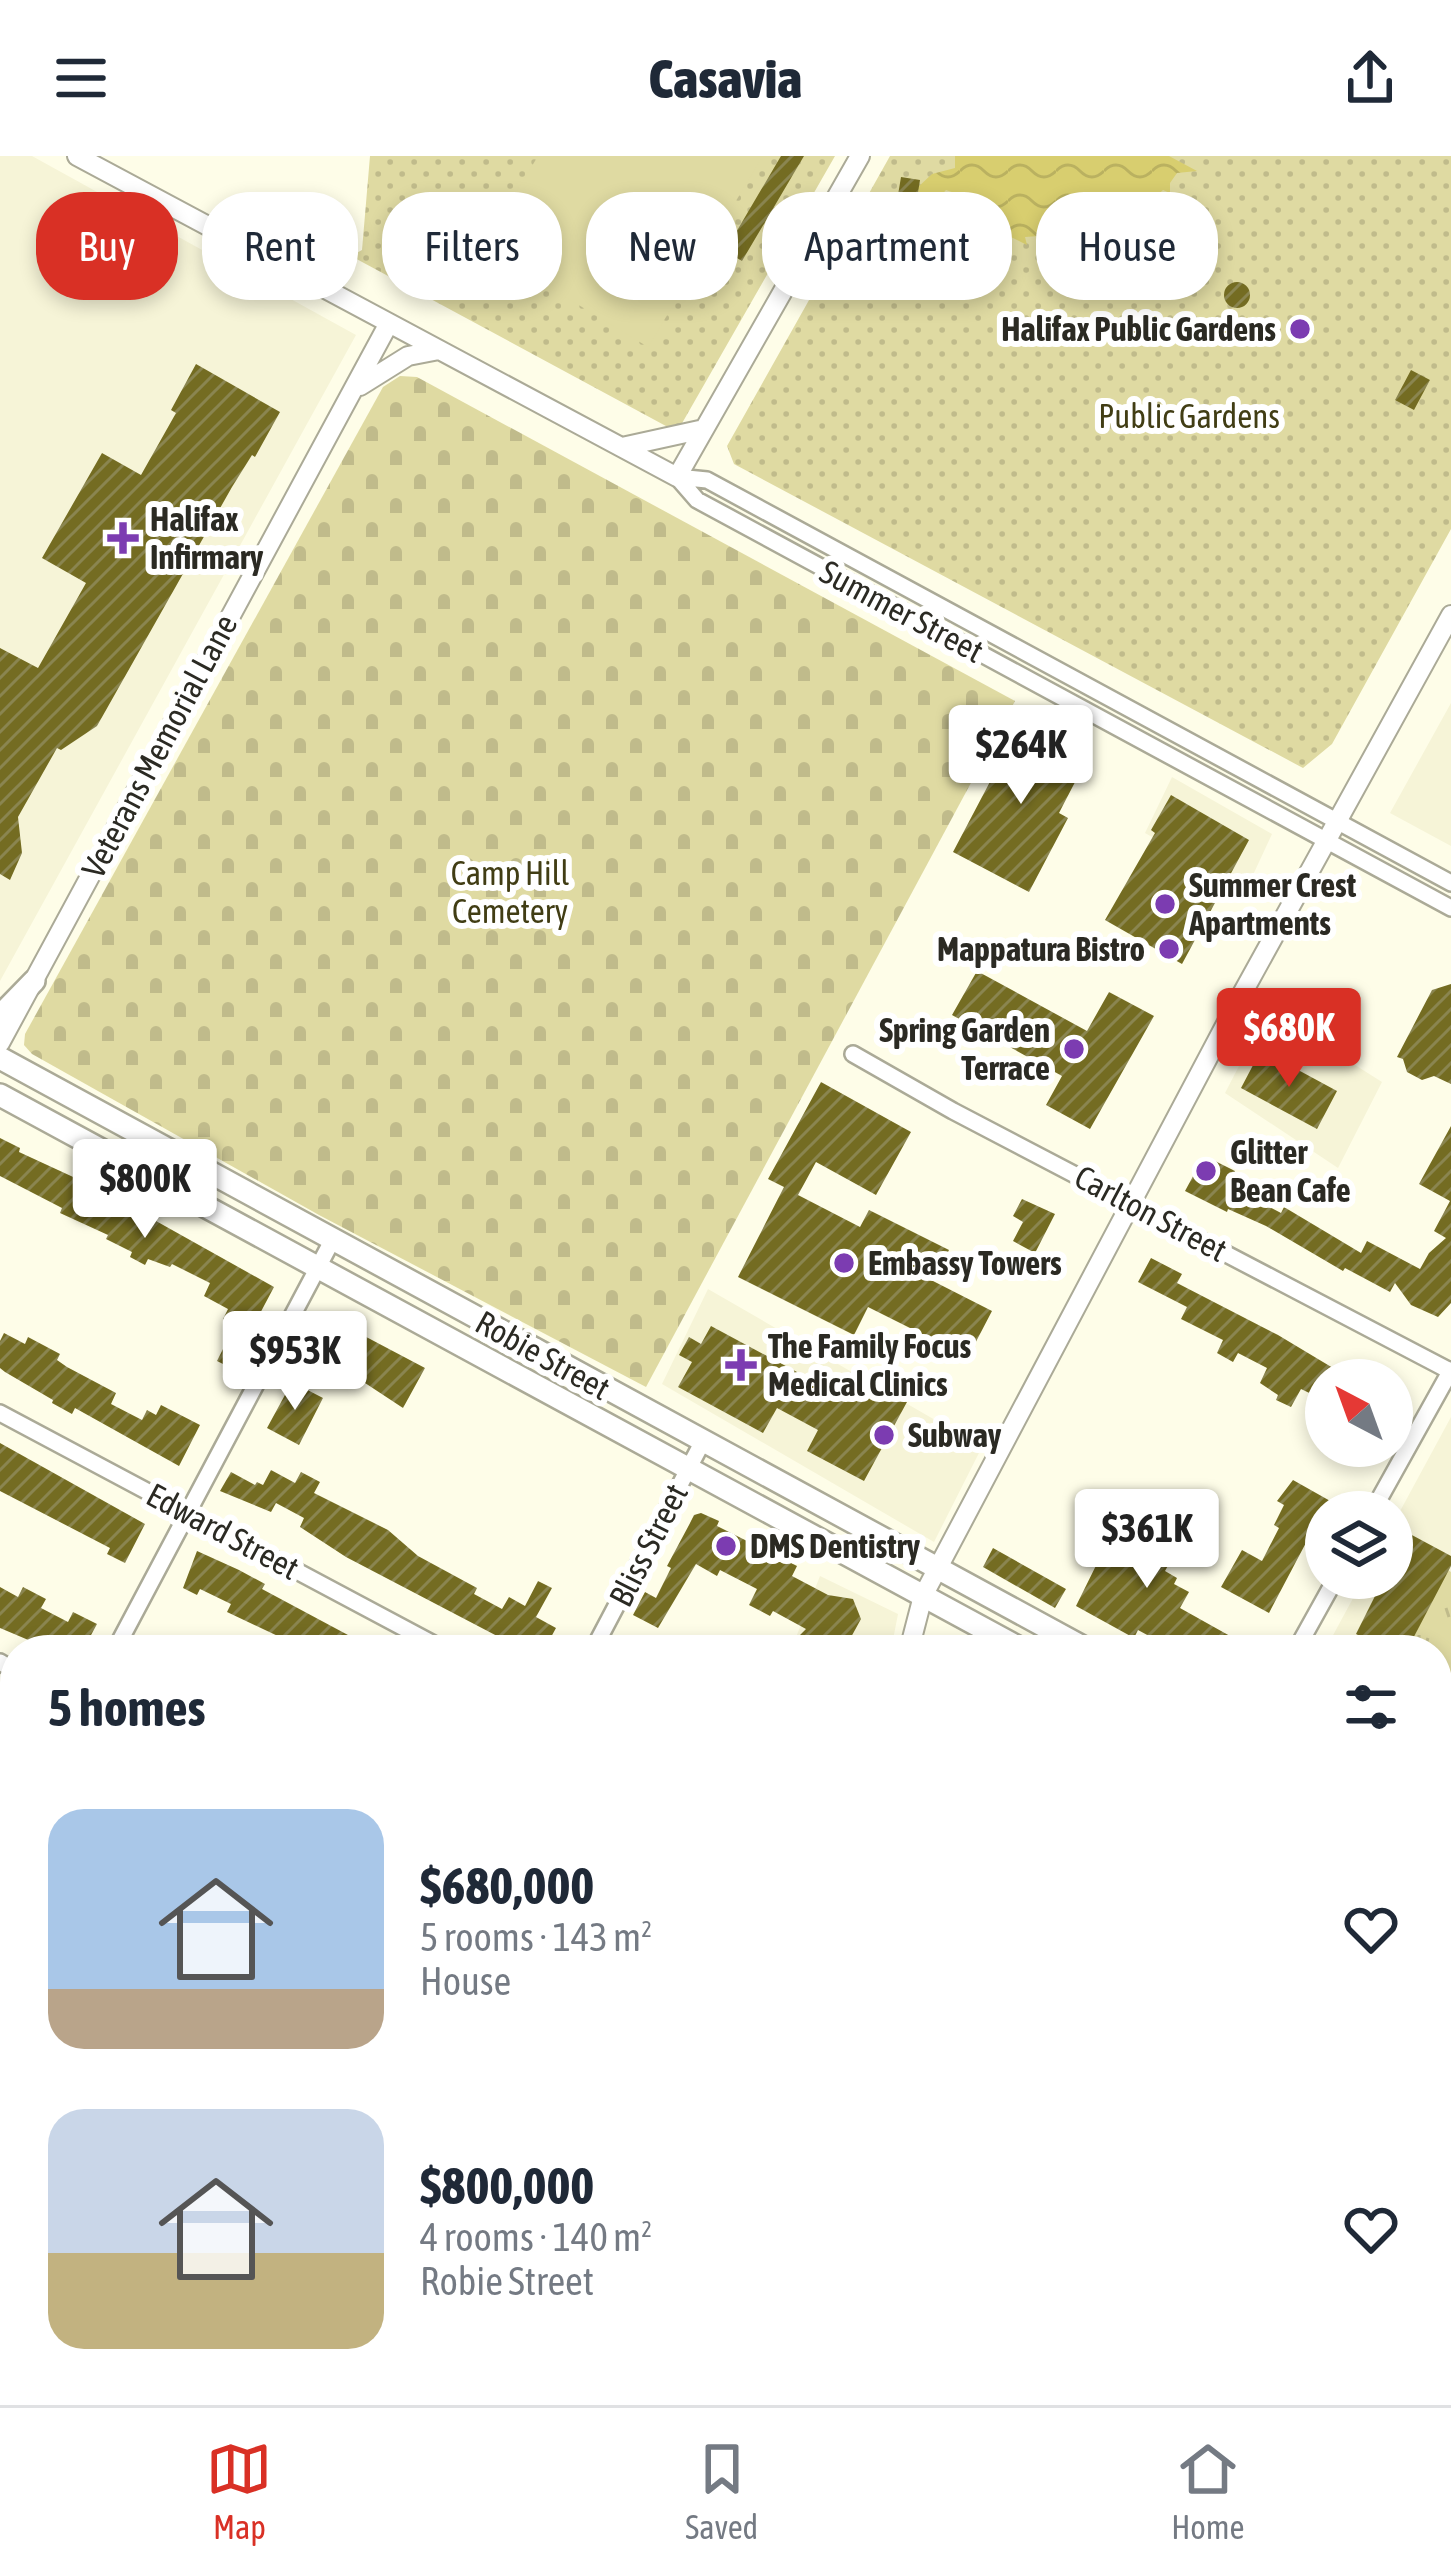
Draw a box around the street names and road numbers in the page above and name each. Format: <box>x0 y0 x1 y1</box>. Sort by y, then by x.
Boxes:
street label: Summer Street <box>814 552 990 670</box>
street label: Veterans Memorial Lane <box>74 608 244 884</box>
street label: Carlton Street <box>1069 1157 1233 1269</box>
street label: Robie Street <box>469 1303 617 1407</box>
street label: Edward Street <box>140 1475 306 1587</box>
street label: Bliss Street <box>601 1477 695 1613</box>

